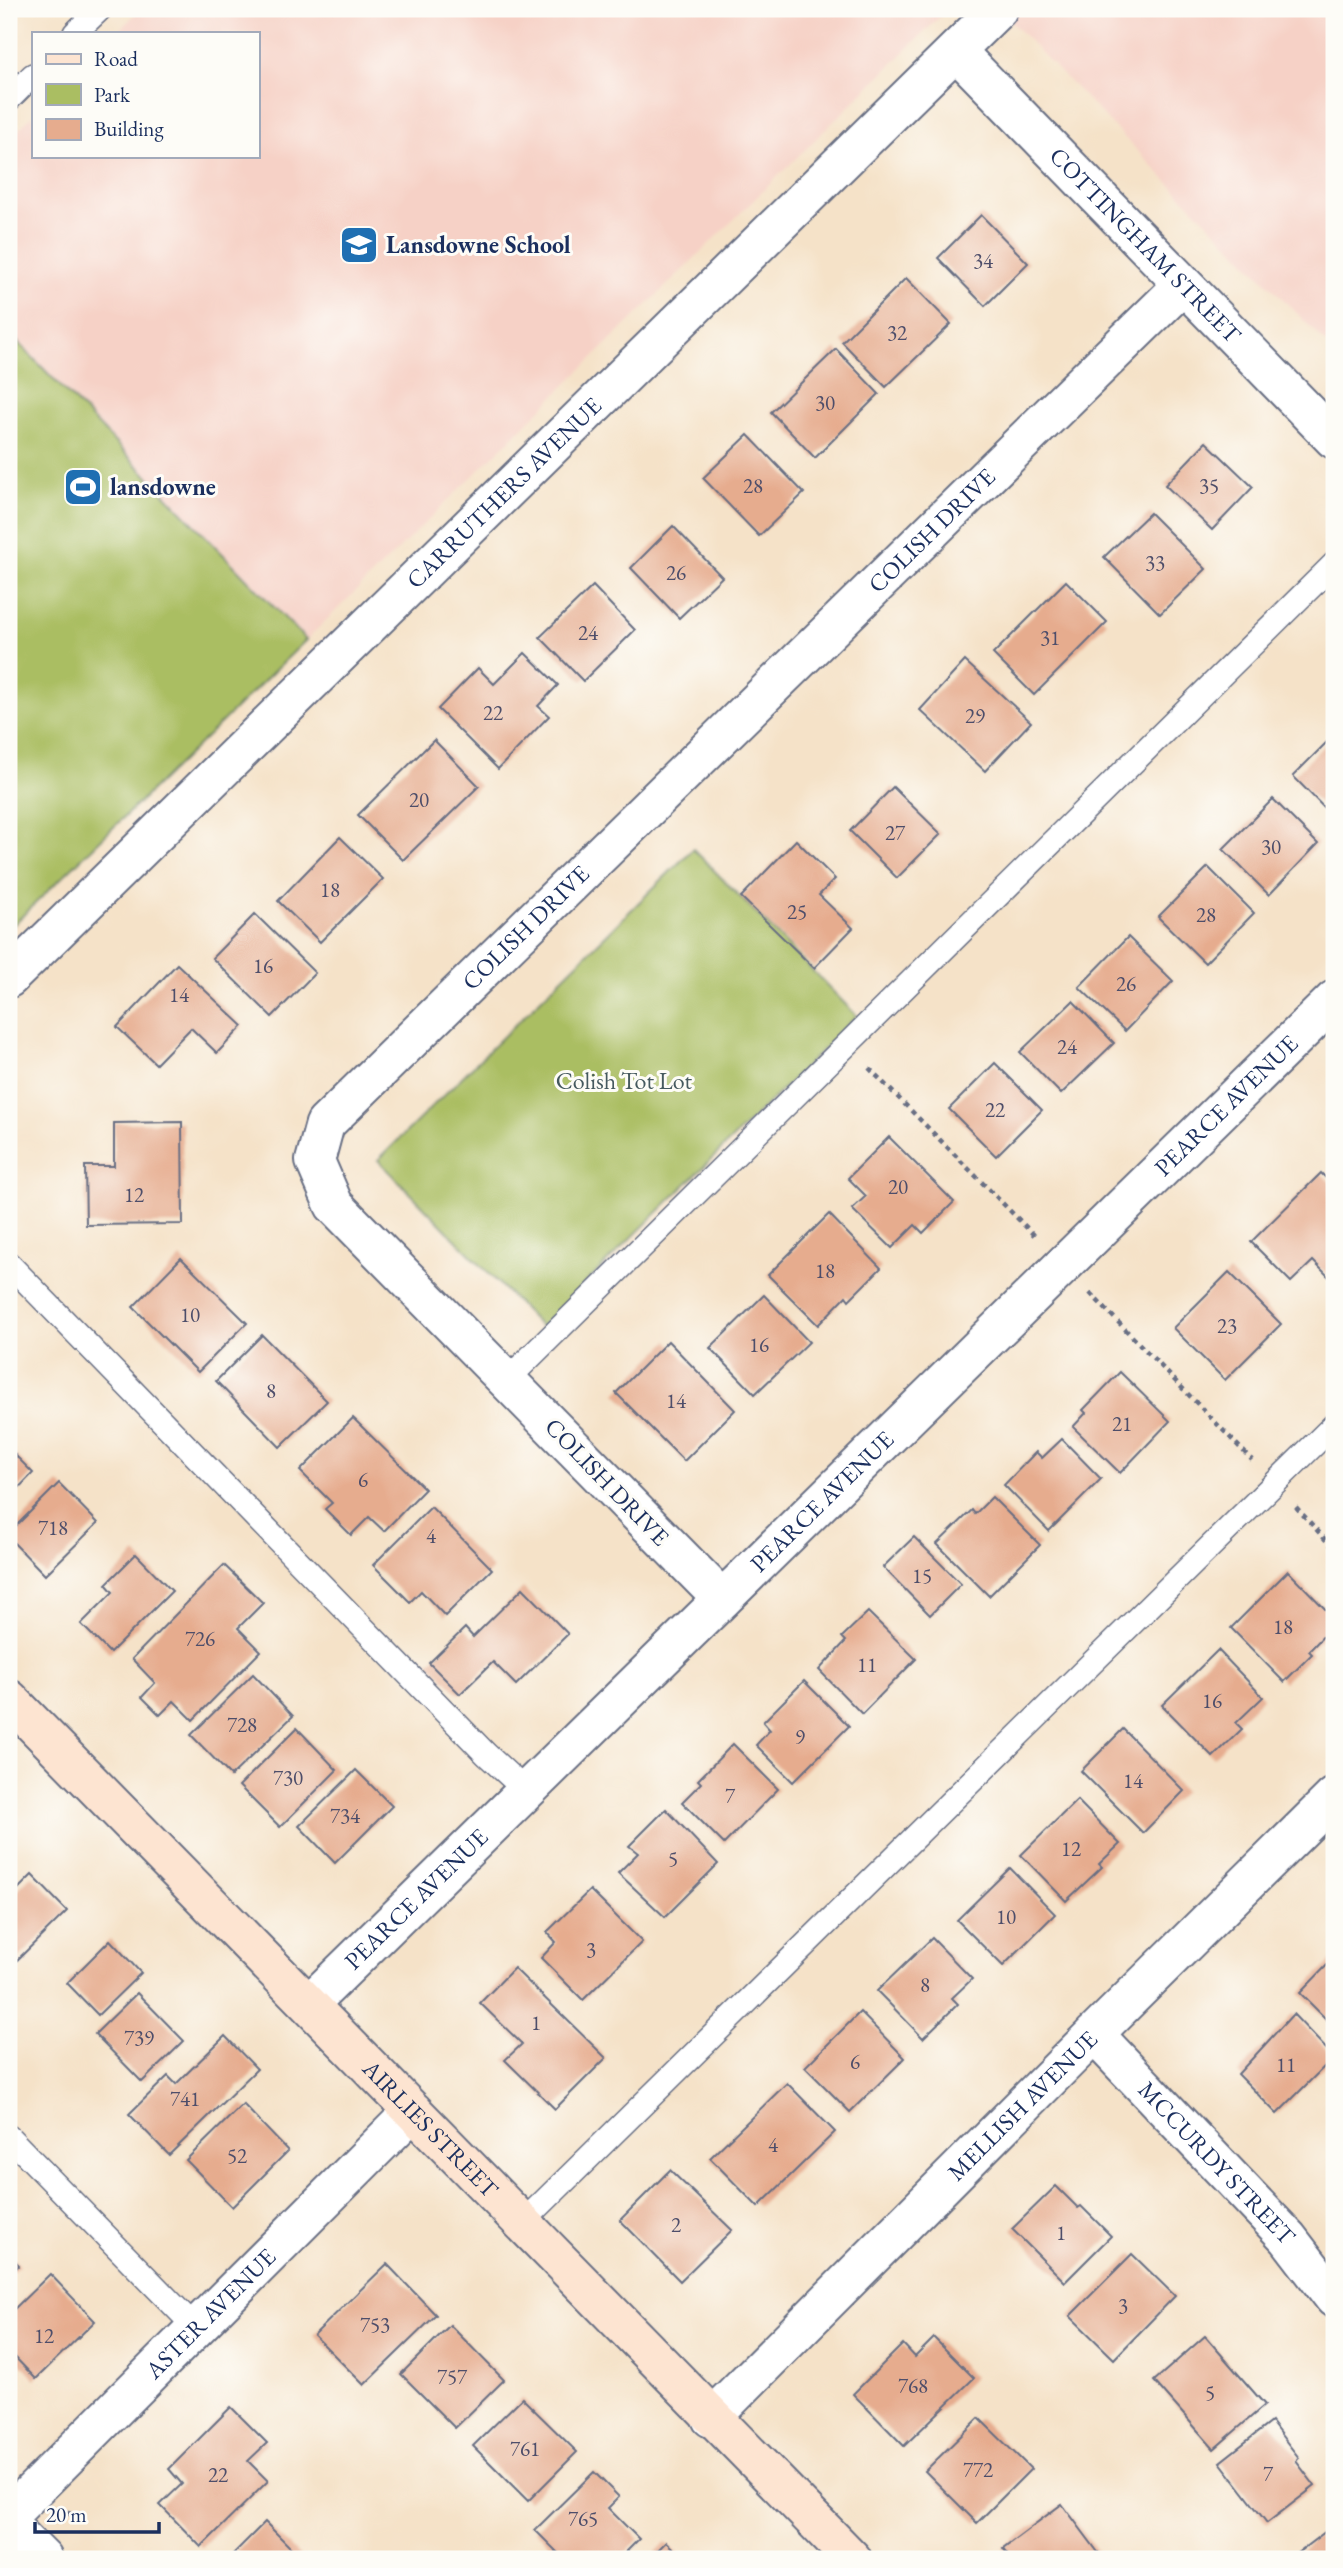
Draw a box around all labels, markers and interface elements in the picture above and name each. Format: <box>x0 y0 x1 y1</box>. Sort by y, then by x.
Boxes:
legend <box>32 32 259 158</box>
text: Road <box>94 45 138 72</box>
text: Park <box>94 81 131 108</box>
text: Building <box>94 115 164 142</box>
street label: COTTINGHAM STREET <box>1043 140 1249 350</box>
school or university icon: Lansdowne School <box>338 224 380 266</box>
place label: Lansdowne School <box>386 229 571 260</box>
house number: 34 <box>973 247 994 274</box>
house number: 32 <box>887 319 907 346</box>
house number: 30 <box>815 389 835 416</box>
street label: CARRUTHERS AVENUE <box>400 390 608 595</box>
street label: COLISH DRIVE <box>861 461 1002 599</box>
sports icon: lansdowne <box>62 466 104 508</box>
place label: lansdowne <box>110 471 216 502</box>
house number: 28 <box>743 472 763 499</box>
house number: 35 <box>1199 472 1219 499</box>
house number: 33 <box>1145 549 1165 576</box>
house number: 26 <box>666 559 686 586</box>
house number: 24 <box>578 619 599 646</box>
house number: 31 <box>1040 624 1060 651</box>
house number: 22 <box>483 699 503 726</box>
house number: 29 <box>965 702 985 729</box>
house number: 20 <box>409 786 429 813</box>
house number: 27 <box>885 819 906 846</box>
house number: 30 <box>1261 833 1281 860</box>
street label: COLISH DRIVE <box>455 858 596 996</box>
house number: 18 <box>320 876 340 903</box>
house number: 25 <box>787 898 807 925</box>
house number: 28 <box>1196 901 1216 928</box>
house number: 16 <box>253 952 273 979</box>
house number: 26 <box>1116 970 1136 997</box>
house number: 14 <box>169 981 190 1008</box>
street label: PEARCE AVENUE <box>1148 1028 1304 1182</box>
house number: 24 <box>1057 1033 1078 1060</box>
park label: Colish Tot Lot <box>556 1065 693 1096</box>
house number: 22 <box>985 1096 1005 1123</box>
house number: 20 <box>888 1173 908 1200</box>
house number: 12 <box>124 1181 144 1208</box>
house number: 18 <box>815 1257 835 1284</box>
house number: 10 <box>180 1301 200 1328</box>
house number: 23 <box>1217 1312 1237 1339</box>
house number: 16 <box>749 1331 769 1358</box>
house number: 8 <box>266 1377 276 1404</box>
house number: 14 <box>666 1387 687 1414</box>
house number: 21 <box>1112 1410 1132 1437</box>
street label: COLISH DRIVE <box>539 1411 676 1552</box>
street label: PEARCE AVENUE <box>743 1424 900 1578</box>
house number: 6 <box>358 1466 368 1493</box>
house number: 718 <box>38 1514 68 1541</box>
house number: 4 <box>426 1522 437 1549</box>
house number: 15 <box>912 1562 932 1589</box>
house number: 18 <box>1273 1613 1293 1640</box>
house number: 726 <box>185 1625 215 1652</box>
house number: 11 <box>857 1651 877 1678</box>
house number: 16 <box>1202 1687 1222 1714</box>
house number: 728 <box>227 1711 257 1738</box>
house number: 9 <box>795 1723 805 1750</box>
house number: 730 <box>273 1764 303 1791</box>
house number: 14 <box>1123 1767 1144 1794</box>
house number: 7 <box>725 1782 736 1809</box>
house number: 734 <box>330 1802 361 1829</box>
street label: PEARCE AVENUE <box>337 1821 494 1976</box>
house number: 12 <box>1061 1835 1081 1862</box>
house number: 5 <box>668 1845 678 1872</box>
house number: 10 <box>996 1903 1016 1930</box>
house number: 3 <box>586 1936 596 1963</box>
house number: 8 <box>920 1971 930 1998</box>
house number: 1 <box>531 2009 541 2036</box>
house number: 739 <box>124 2024 154 2051</box>
street label: MELLISH AVENUE <box>940 2024 1104 2187</box>
house number: 6 <box>850 2048 860 2075</box>
house number: 11 <box>1276 2051 1296 2078</box>
street label: AIRLIES STREET <box>356 2052 506 2205</box>
street label: MCCURDY STREET <box>1132 2074 1303 2252</box>
house number: 741 <box>170 2085 200 2112</box>
house number: 4 <box>768 2131 779 2158</box>
house number: 52 <box>227 2142 247 2169</box>
house number: 2 <box>671 2211 681 2238</box>
house number: 1 <box>1056 2219 1066 2246</box>
street label: ASTER AVENUE <box>137 2241 282 2386</box>
house number: 3 <box>1118 2292 1128 2319</box>
house number: 753 <box>360 2311 390 2338</box>
house number: 12 <box>34 2322 54 2349</box>
house number: 757 <box>437 2363 468 2390</box>
house number: 768 <box>898 2372 928 2399</box>
house number: 5 <box>1205 2379 1215 2406</box>
house number: 761 <box>510 2435 540 2462</box>
house number: 772 <box>963 2456 993 2483</box>
house number: 7 <box>1263 2460 1274 2487</box>
house number: 22 <box>208 2461 228 2488</box>
scale bar <box>35 2491 159 2535</box>
text: 20 m <box>46 2501 87 2528</box>
house number: 765 <box>568 2505 598 2532</box>

